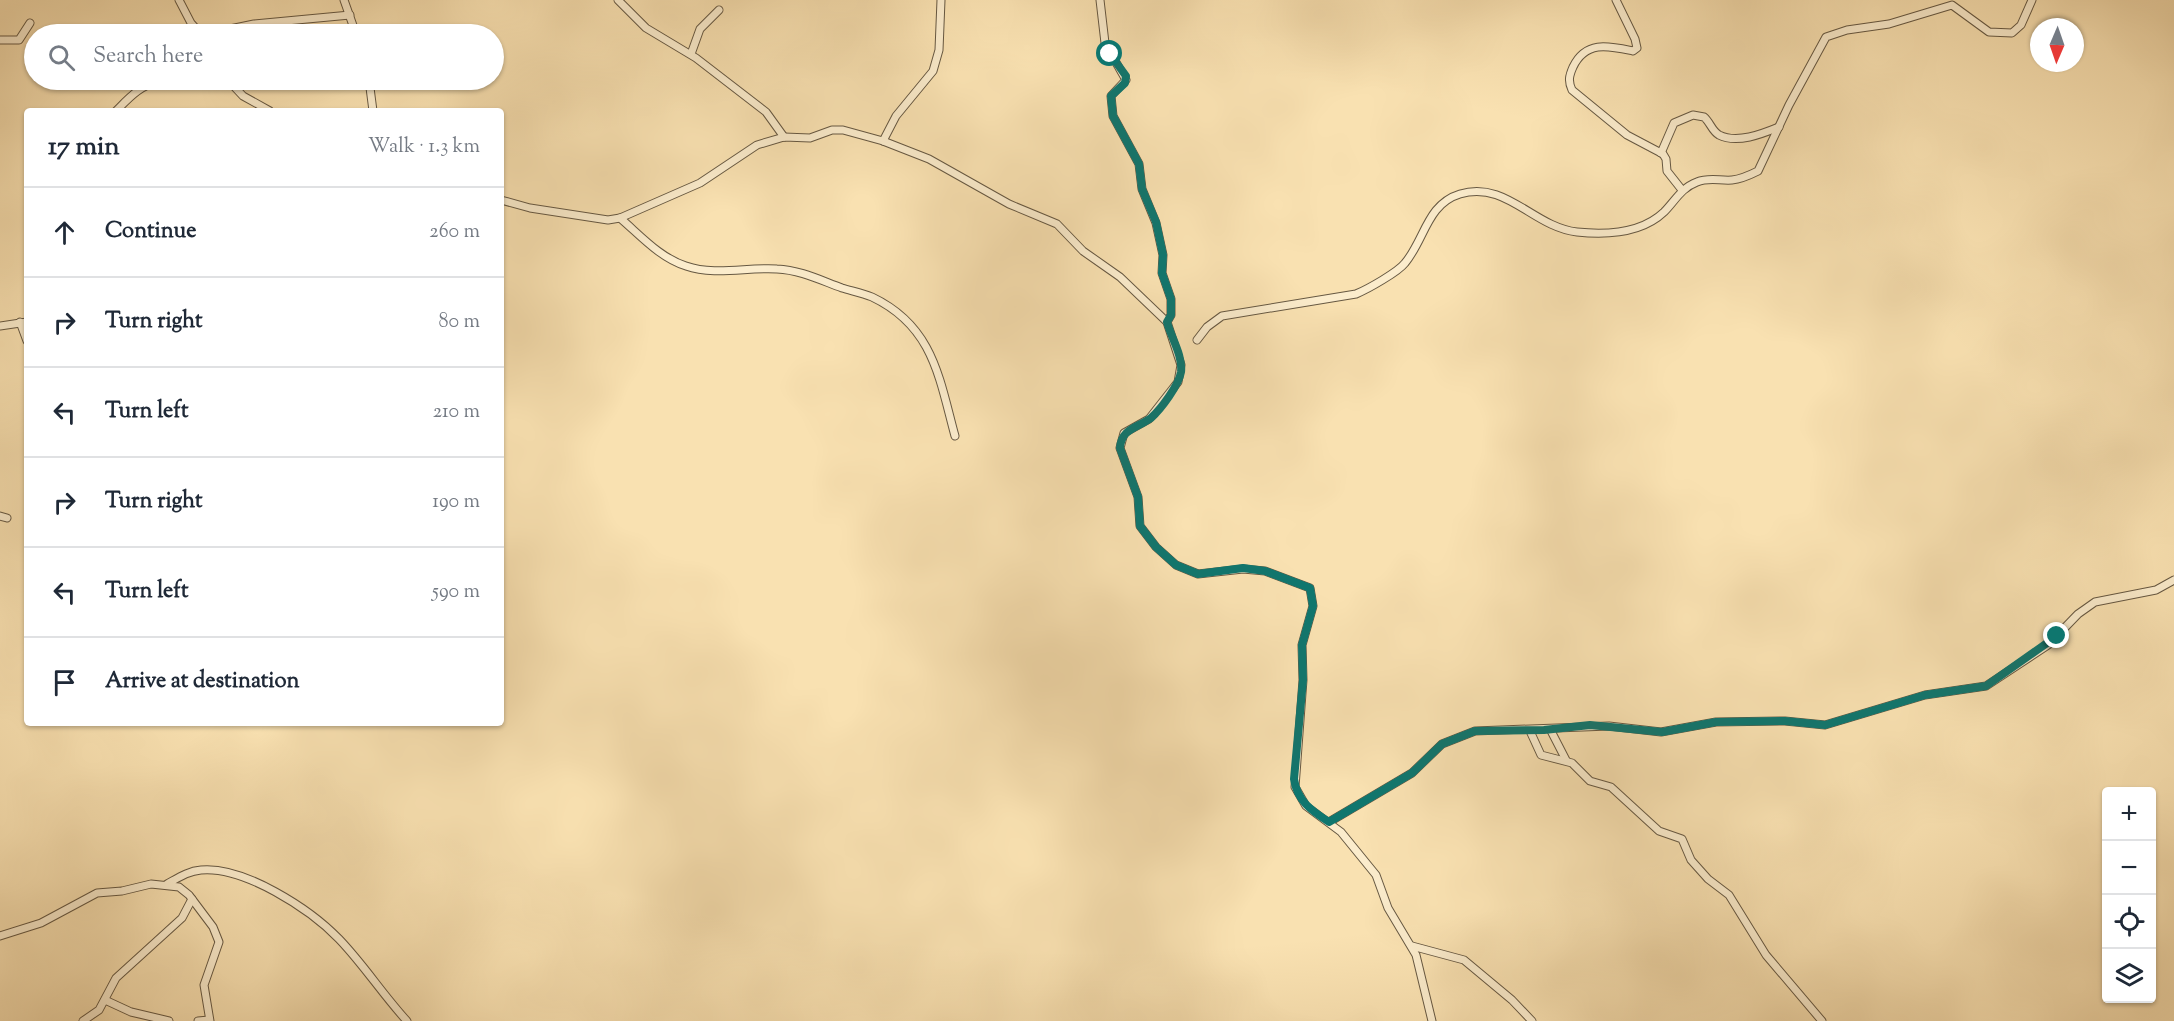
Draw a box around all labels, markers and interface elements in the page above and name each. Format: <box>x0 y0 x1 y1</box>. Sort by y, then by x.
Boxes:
north arrow <box>2030 18 2084 72</box>
search box <box>24 24 504 90</box>
route start <box>1096 40 1122 66</box>
icon: search <box>45 41 78 74</box>
text: Search here <box>93 41 203 73</box>
text: 17 min <box>48 129 120 166</box>
text: Walk · 1.3 km <box>368 133 480 162</box>
icon: ahead <box>48 216 81 249</box>
text: Continue <box>105 216 196 248</box>
text: 260 m <box>429 218 480 247</box>
icon: right <box>48 306 81 339</box>
text: Turn right <box>105 306 202 338</box>
text: 80 m <box>439 308 480 337</box>
icon: left <box>48 396 81 429</box>
text: Turn left <box>105 396 188 428</box>
text: 210 m <box>433 398 480 427</box>
icon: right <box>48 486 81 519</box>
text: Turn right <box>105 486 202 518</box>
text: 190 m <box>432 488 480 517</box>
icon: left <box>48 576 81 609</box>
text: Turn left <box>105 576 188 608</box>
text: 590 m <box>432 578 480 607</box>
route end <box>2043 622 2069 648</box>
icon: arrive <box>48 666 81 699</box>
text: Arrive at destination <box>105 666 300 698</box>
map controls <box>2102 787 2156 1003</box>
button: + <box>2102 787 2156 841</box>
button: − <box>2102 841 2156 895</box>
button: locate <box>2102 895 2156 949</box>
button: layers <box>2102 949 2156 1003</box>

